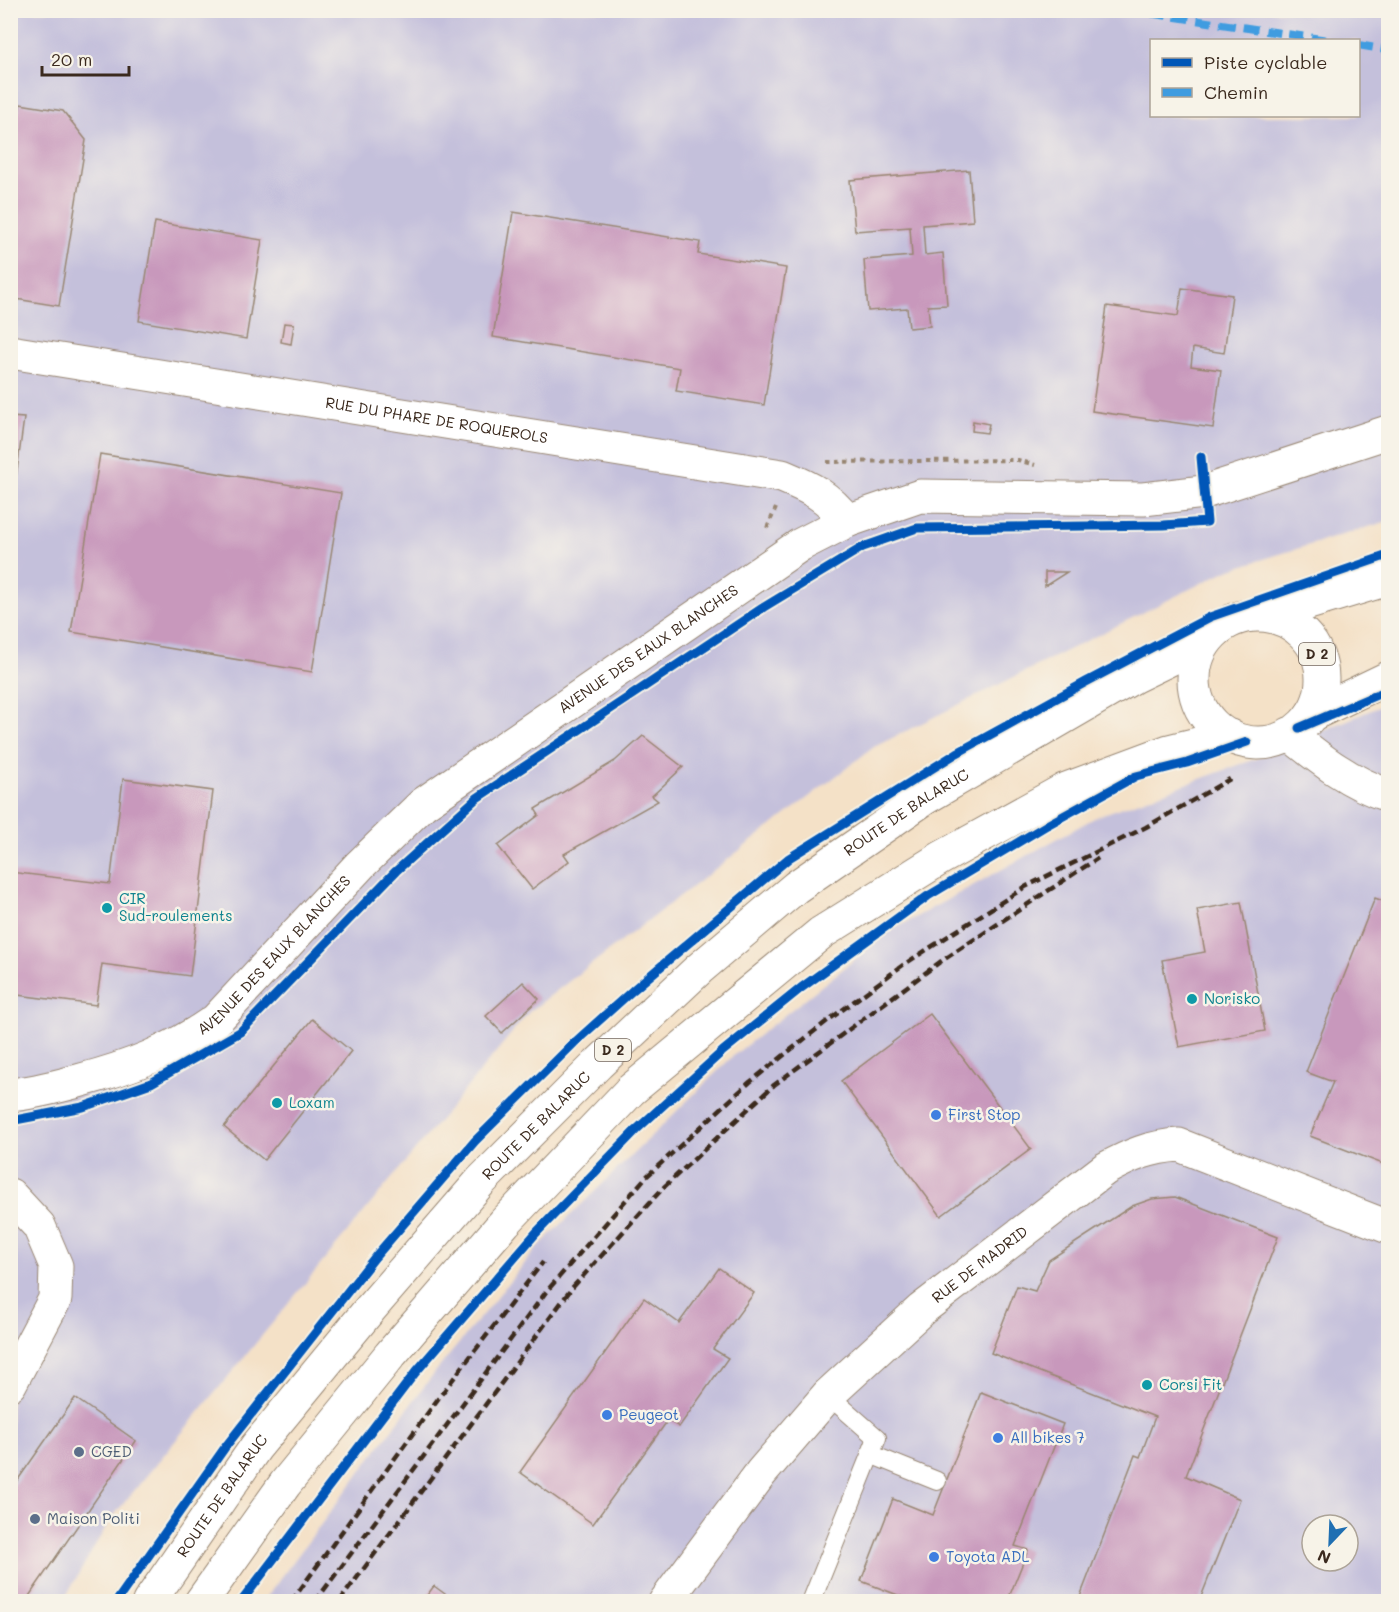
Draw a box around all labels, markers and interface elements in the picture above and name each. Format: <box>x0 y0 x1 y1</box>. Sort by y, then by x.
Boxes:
scale bar <box>42 39 129 77</box>
legend <box>1150 39 1360 117</box>
text: 20 m <box>51 47 92 71</box>
text: Piste cyclable <box>1204 50 1328 74</box>
text: Chemin <box>1204 80 1268 104</box>
street label: RUE DU PHARE DE ROQUEROLS <box>324 392 549 447</box>
street label: AVENUE DES EAUX BLANCHES <box>554 579 742 717</box>
road number: D 2 <box>1299 643 1335 665</box>
street label: ROUTE DE BALARUC <box>839 764 972 860</box>
street label: AVENUE DES EAUX BLANCHES <box>193 871 354 1039</box>
place label: CIR Sud-roulements <box>119 888 233 925</box>
marker: CIR Sud-roulements <box>100 901 114 915</box>
place label: Norisko <box>1204 988 1260 1008</box>
marker: Norisko <box>1185 992 1199 1006</box>
road number: D 2 <box>595 1039 631 1061</box>
street label: ROUTE DE BALARUC <box>477 1066 594 1183</box>
place label: Loxam <box>289 1092 335 1112</box>
marker: Loxam <box>270 1096 284 1110</box>
place label: First Stop <box>948 1104 1020 1124</box>
marker: First Stop <box>929 1108 943 1122</box>
street label: RUE DE MADRID <box>927 1221 1031 1307</box>
place label: Corsi Fit <box>1159 1374 1222 1394</box>
marker: Corsi Fit <box>1140 1378 1154 1392</box>
place label: Peugeot <box>619 1404 679 1424</box>
marker: Peugeot <box>600 1408 614 1422</box>
place label: All bikes 7 <box>1010 1427 1085 1447</box>
street label: ROUTE DE BALARUC <box>172 1429 272 1561</box>
marker: All bikes 7 <box>991 1431 1005 1445</box>
place label: CGED <box>91 1441 132 1461</box>
marker: CGED <box>72 1445 86 1459</box>
place label: Maison Politi <box>47 1508 140 1528</box>
marker: Maison Politi <box>28 1512 42 1526</box>
north arrow <box>1300 1513 1360 1573</box>
text: N <box>1314 1545 1334 1569</box>
place label: Toyota ADL <box>946 1546 1029 1566</box>
marker: Toyota ADL <box>927 1550 941 1564</box>

